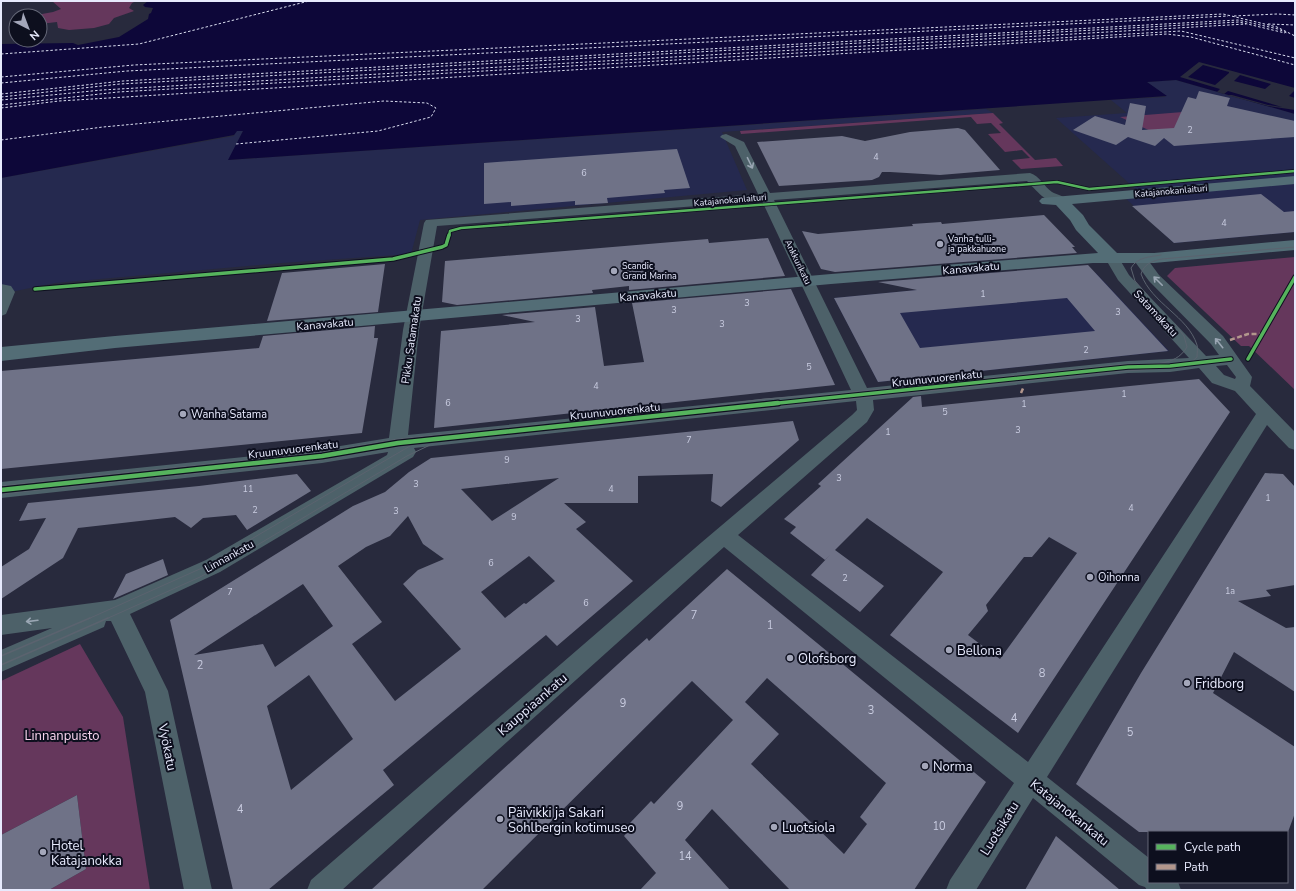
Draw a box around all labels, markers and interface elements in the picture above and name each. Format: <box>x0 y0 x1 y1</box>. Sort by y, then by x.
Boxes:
north arrow <box>8 8 48 48</box>
text: N <box>26 27 42 43</box>
house number: 2 <box>1187 124 1193 136</box>
house number: 4 <box>873 151 879 163</box>
one-way arrow <box>747 157 754 169</box>
house number: 6 <box>581 167 587 179</box>
street label: Katajanokanlaituri <box>1134 182 1208 200</box>
street label: Katajanokanlaituri <box>693 191 767 209</box>
house number: 4 <box>1221 217 1227 229</box>
place label: Vanha tulli- ja pakkahuone <box>947 233 1006 255</box>
street label: Ankkurikatu <box>782 238 814 286</box>
marker: Vanha tulli- ja pakkahuone <box>935 239 945 249</box>
street label: Kanavakatu <box>942 259 1000 278</box>
place label: Scandic Grand Marina <box>622 260 677 282</box>
marker: Scandic Grand Marina <box>609 266 619 276</box>
one-way arrow <box>1153 276 1163 286</box>
street label: Kanavakatu <box>619 286 677 305</box>
street label: Satamakatu <box>1130 287 1181 340</box>
house number: 1 <box>980 288 986 300</box>
street label: Pikku Satamakatu <box>398 295 425 385</box>
house number: 3 <box>744 297 750 309</box>
house number: 3 <box>671 304 677 316</box>
house number: 3 <box>1115 306 1121 318</box>
house number: 3 <box>575 313 581 325</box>
street label: Kanavakatu <box>296 315 354 334</box>
house number: 3 <box>719 318 725 330</box>
one-way arrow <box>1214 337 1223 348</box>
house number: 2 <box>1083 344 1089 356</box>
house number: 5 <box>806 361 812 373</box>
street label: Kruunuvuorenkatu <box>891 366 983 391</box>
house number: 4 <box>593 380 599 392</box>
house number: 1 <box>1121 388 1127 400</box>
house number: 6 <box>445 397 451 409</box>
house number: 1 <box>1021 398 1027 410</box>
street label: Kruunuvuorenkatu <box>569 399 661 424</box>
house number: 5 <box>942 406 948 418</box>
place label: Wanha Satama <box>191 407 267 422</box>
marker: Wanha Satama <box>178 409 188 419</box>
house number: 3 <box>1015 424 1021 436</box>
house number: 1 <box>885 426 891 438</box>
house number: 7 <box>686 434 692 446</box>
street label: Kruunuvuorenkatu <box>247 437 339 462</box>
house number: 9 <box>504 454 510 466</box>
house number: 3 <box>836 472 842 484</box>
house number: 3 <box>413 478 419 490</box>
house number: 11 <box>243 483 253 495</box>
house number: 4 <box>608 483 614 495</box>
house number: 1 <box>1265 492 1271 504</box>
house number: 4 <box>1128 502 1134 514</box>
house number: 2 <box>252 504 258 516</box>
house number: 3 <box>393 505 399 517</box>
house number: 9 <box>511 511 517 523</box>
street label: Linnankatu <box>202 537 257 576</box>
house number: 6 <box>488 557 494 569</box>
place label: Oihonna <box>1098 570 1140 585</box>
house number: 2 <box>842 572 848 584</box>
marker: Oihonna <box>1085 572 1095 582</box>
house number: 1a <box>1225 585 1235 597</box>
house number: 7 <box>227 586 233 598</box>
house number: 6 <box>583 597 589 609</box>
house number: 7 <box>691 608 697 623</box>
one-way arrow <box>25 618 38 625</box>
house number: 1 <box>767 618 773 633</box>
place label: Bellona <box>957 642 1002 660</box>
marker: Bellona <box>944 645 954 655</box>
place label: Olofsborg <box>798 650 856 668</box>
marker: Olofsborg <box>785 653 795 663</box>
house number: 2 <box>197 658 203 673</box>
house number: 8 <box>1039 666 1046 681</box>
street label: Kauppiaankatu <box>494 669 571 740</box>
place label: Fridborg <box>1195 675 1244 693</box>
marker: Fridborg <box>1182 678 1192 688</box>
house number: 9 <box>620 696 626 711</box>
house number: 3 <box>868 703 874 718</box>
house number: 4 <box>1011 711 1018 726</box>
street label: Vyökatu <box>153 721 181 772</box>
house number: 5 <box>1127 725 1134 740</box>
park label: Linnanpuisto <box>25 727 99 745</box>
place label: Norma <box>933 758 973 776</box>
marker: Norma <box>920 761 930 771</box>
street label: Katajanokankatu <box>1026 775 1113 850</box>
street label: Luotsikatu <box>976 798 1023 859</box>
house number: 9 <box>677 799 683 814</box>
house number: 4 <box>237 802 244 817</box>
place label: Päivikki ja Sakari Sohlbergin kotimuseo <box>508 804 635 837</box>
marker: Päivikki ja Sakari Sohlbergin kotimuseo <box>495 814 505 824</box>
place label: Luotsiola <box>782 819 835 837</box>
house number: 10 <box>932 819 946 834</box>
marker: Luotsiola <box>769 822 779 832</box>
legend <box>1148 831 1288 883</box>
place label: Hotel Katajanokka <box>51 837 122 870</box>
text: Cycle path <box>1184 839 1241 855</box>
marker: Hotel Katajanokka <box>38 847 48 857</box>
house number: 14 <box>678 849 692 864</box>
text: Path <box>1184 859 1209 875</box>

